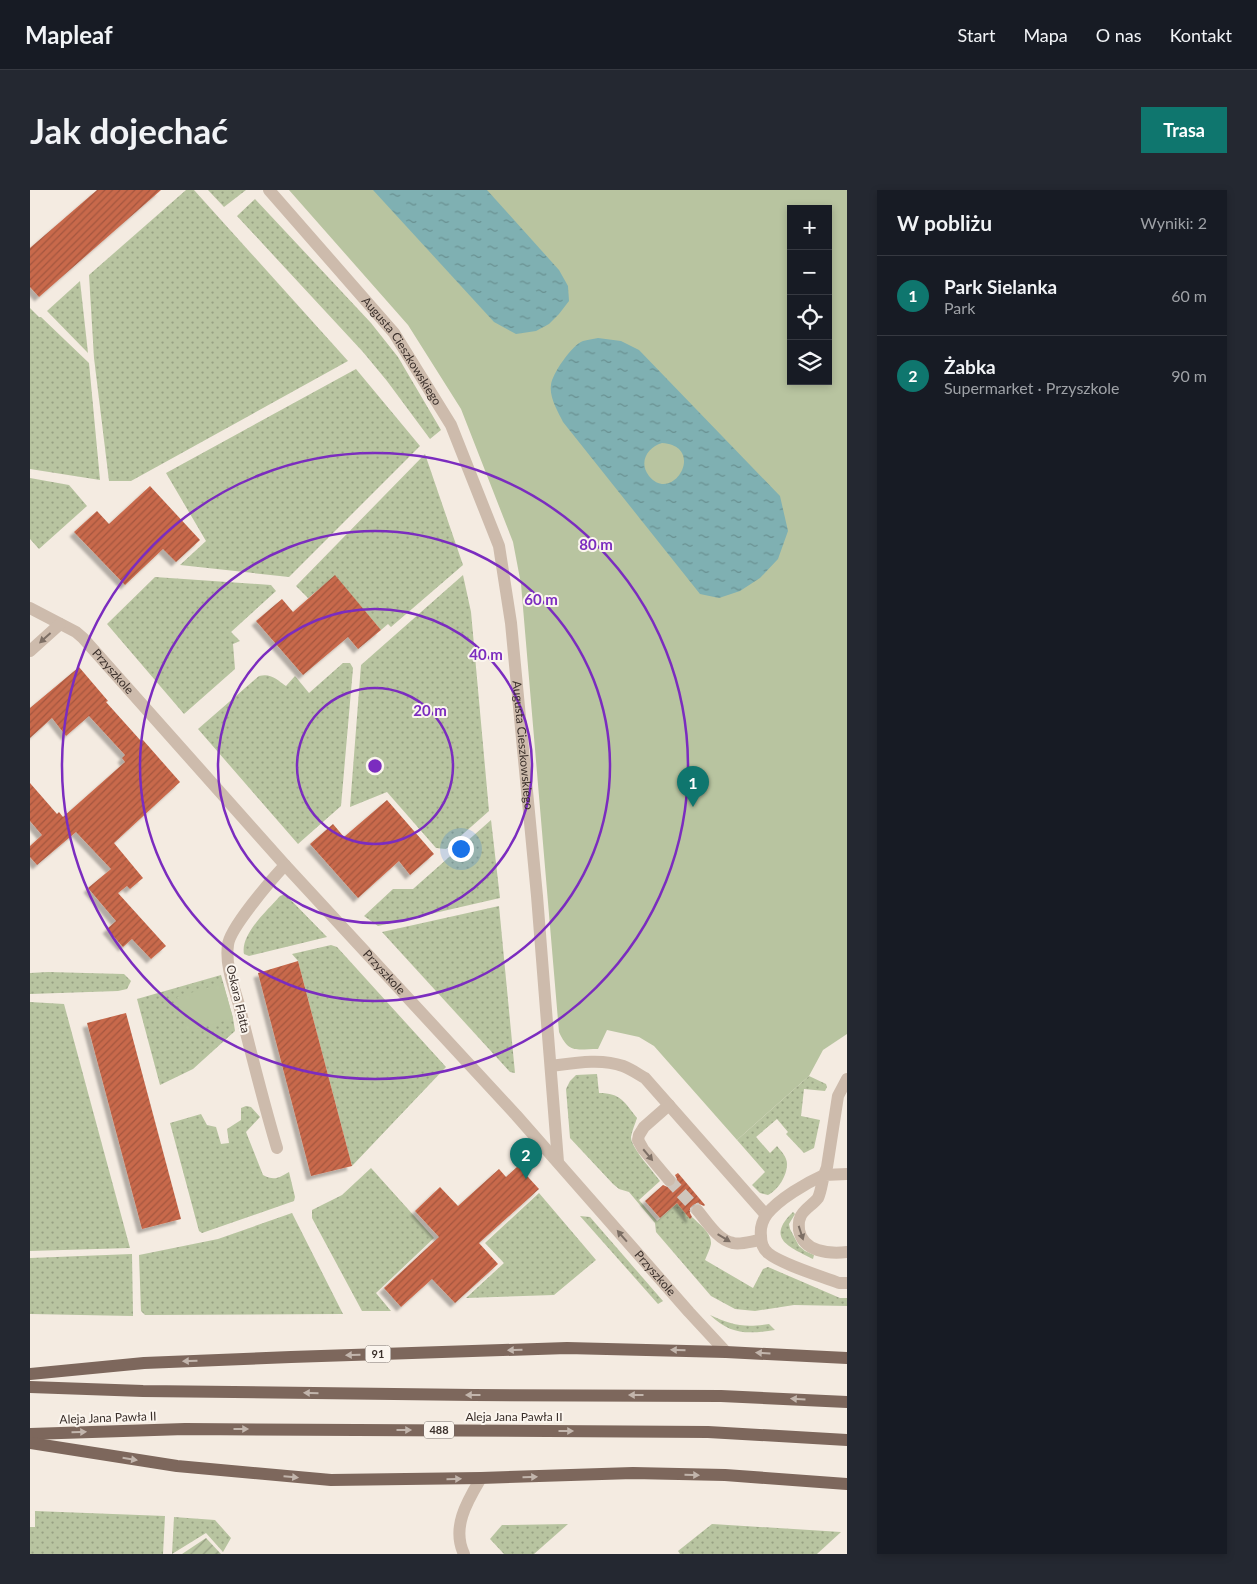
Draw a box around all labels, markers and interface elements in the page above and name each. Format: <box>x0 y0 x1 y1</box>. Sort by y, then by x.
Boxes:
text: Mapleaf <box>25 20 113 49</box>
text: Start <box>958 24 995 46</box>
text: Mapa <box>1023 24 1068 46</box>
text: O nas <box>1096 24 1142 46</box>
text: Kontakt <box>1170 24 1232 46</box>
button: Trasa <box>1141 107 1227 153</box>
text: Jak dojechać <box>30 109 228 151</box>
map controls <box>787 205 832 385</box>
button: + <box>787 205 832 250</box>
text: W pobliżu <box>897 210 992 235</box>
text: Wyniki: 2 <box>1140 213 1207 232</box>
button: − <box>787 250 832 295</box>
text: Park Sielanka <box>944 275 1057 298</box>
text: 1 <box>908 286 918 305</box>
text: 60 m <box>1171 286 1207 305</box>
street label: Augusta Cieszkowskiego <box>359 293 445 408</box>
button: locate <box>787 295 832 340</box>
text: Park <box>944 298 975 317</box>
button: layers <box>787 340 832 385</box>
text: Żabka <box>944 355 996 378</box>
text: 2 <box>908 366 918 385</box>
text: 90 m <box>1171 366 1207 385</box>
text: Supermarket · Przyszkole <box>944 378 1120 397</box>
text: 80 m <box>579 535 613 553</box>
text: 60 m <box>524 590 558 608</box>
one-way arrow <box>40 632 52 644</box>
text: 40 m <box>469 645 503 663</box>
street label: Przyszkole <box>89 646 137 697</box>
street label: Augusta Cieszkowskiego <box>510 680 537 810</box>
text: 20 m <box>413 701 447 719</box>
centre of rings <box>366 757 384 775</box>
pin: 1 <box>677 766 709 807</box>
your location <box>448 836 474 862</box>
street label: Przyszkole <box>360 946 409 997</box>
street label: Oskara Flatta <box>223 963 254 1035</box>
pin: 2 <box>510 1138 542 1179</box>
one-way arrow <box>643 1149 654 1162</box>
one-way arrow <box>798 1226 806 1241</box>
one-way arrow <box>616 1230 628 1242</box>
one-way arrow <box>718 1234 731 1243</box>
street label: Przyszkole <box>631 1247 679 1299</box>
road number: 91 <box>366 1346 390 1362</box>
one-way arrow <box>507 1346 523 1354</box>
one-way arrow <box>669 1346 685 1354</box>
one-way arrow <box>755 1349 771 1357</box>
one-way arrow <box>344 1351 360 1359</box>
one-way arrow <box>182 1357 198 1365</box>
one-way arrow <box>303 1389 319 1397</box>
one-way arrow <box>465 1391 481 1399</box>
one-way arrow <box>628 1391 644 1399</box>
one-way arrow <box>790 1395 806 1403</box>
street label: Aleja Jana Pawła II <box>59 1408 157 1427</box>
street label: Aleja Jana Pawła II <box>465 1409 563 1424</box>
road number: 488 <box>424 1422 454 1438</box>
one-way arrow <box>233 1425 249 1433</box>
one-way arrow <box>396 1426 412 1434</box>
one-way arrow <box>558 1427 574 1435</box>
one-way arrow <box>71 1428 87 1436</box>
one-way arrow <box>122 1455 138 1463</box>
one-way arrow <box>684 1471 700 1479</box>
one-way arrow <box>522 1472 538 1480</box>
one-way arrow <box>284 1473 300 1481</box>
one-way arrow <box>446 1474 462 1482</box>

